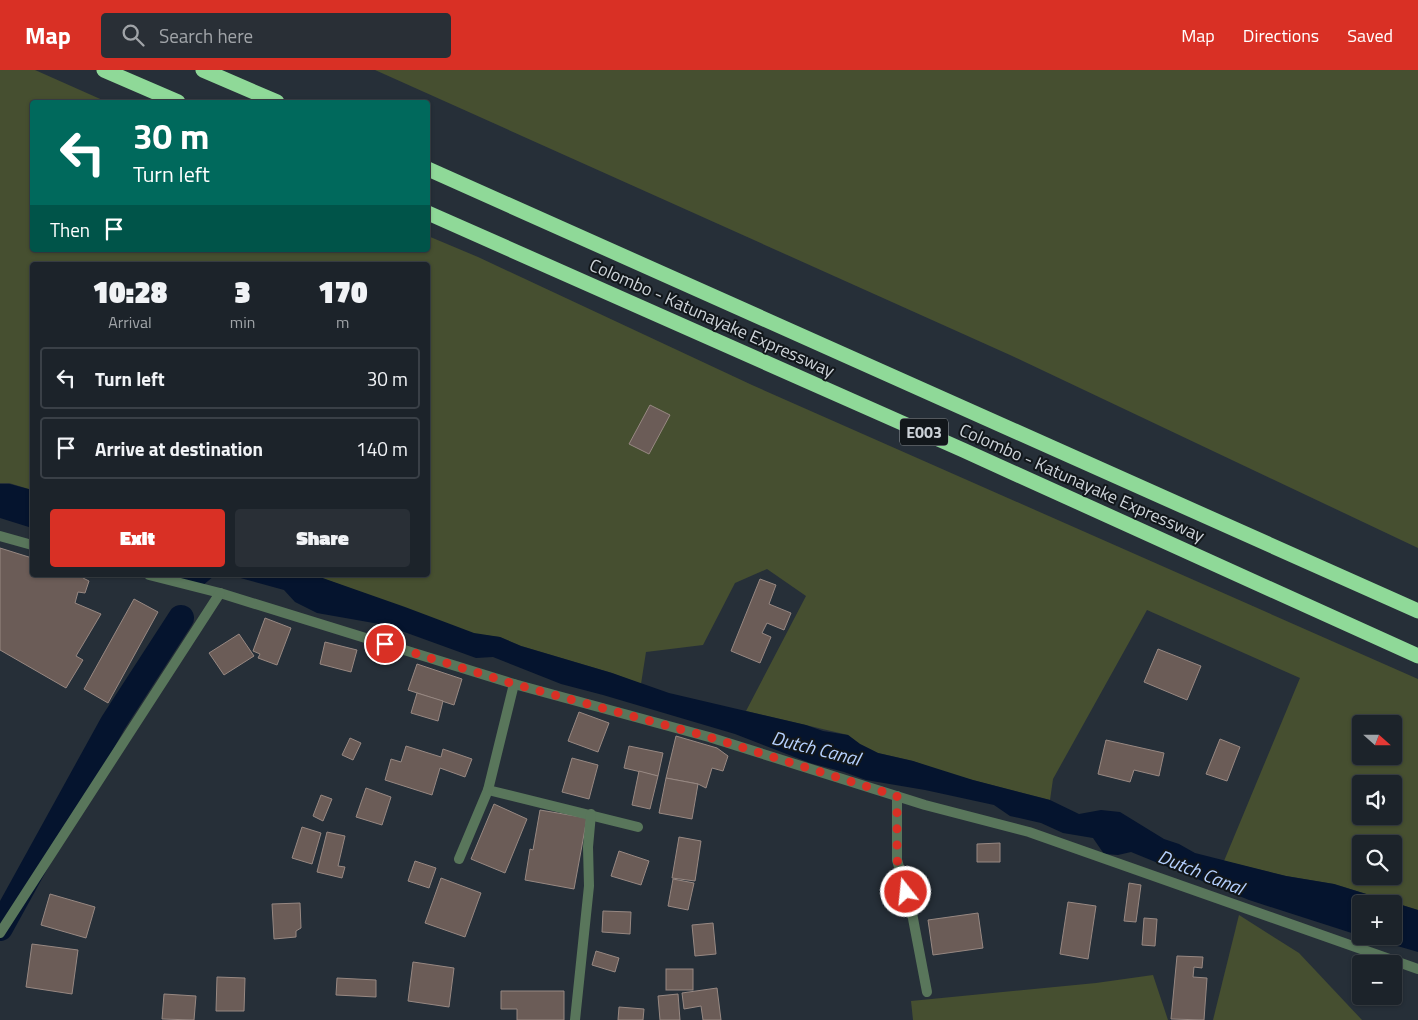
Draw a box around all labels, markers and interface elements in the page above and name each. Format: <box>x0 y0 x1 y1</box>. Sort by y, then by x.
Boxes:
search box <box>101 13 451 58</box>
text: Map <box>25 17 71 53</box>
icon: search <box>119 21 147 49</box>
text: Search here <box>159 21 253 50</box>
text: Map <box>1181 22 1215 49</box>
text: Directions <box>1243 22 1319 49</box>
text: Saved <box>1347 22 1393 49</box>
text: 30 m <box>133 109 209 163</box>
icon: left <box>50 120 115 185</box>
text: Turn left <box>133 157 210 191</box>
text: Then <box>50 215 90 244</box>
icon: arrive <box>100 215 128 243</box>
street label: Colombo - Katunayake Expressway <box>585 251 839 384</box>
text: 10:28 <box>93 269 167 315</box>
text: 3 <box>234 269 251 315</box>
text: 170 <box>318 269 367 315</box>
text: Arrival <box>108 310 152 334</box>
text: min <box>230 310 255 334</box>
text: m <box>336 310 349 334</box>
icon: left <box>52 364 80 392</box>
text: Turn left <box>95 364 165 393</box>
text: 30 m <box>367 364 408 393</box>
street label: Colombo - Katunayake Expressway <box>955 416 1209 549</box>
road number: E003 <box>900 418 948 446</box>
icon: arrive <box>52 434 80 462</box>
text: Arrive at destination <box>95 434 263 463</box>
text: 140 m <box>356 434 408 463</box>
button: Exit <box>50 509 225 567</box>
button: Share <box>235 509 410 567</box>
pin <box>364 623 406 665</box>
icon: arrive <box>371 630 399 658</box>
north arrow <box>1352 715 1402 765</box>
map controls <box>1352 715 1402 1005</box>
water label: Dutch Canal <box>769 723 865 773</box>
button: sound <box>1352 775 1402 825</box>
button: search <box>1352 835 1402 885</box>
water label: Dutch Canal <box>1154 841 1250 903</box>
position arrow <box>879 865 931 917</box>
button: + <box>1352 895 1402 945</box>
button: − <box>1352 955 1402 1005</box>

